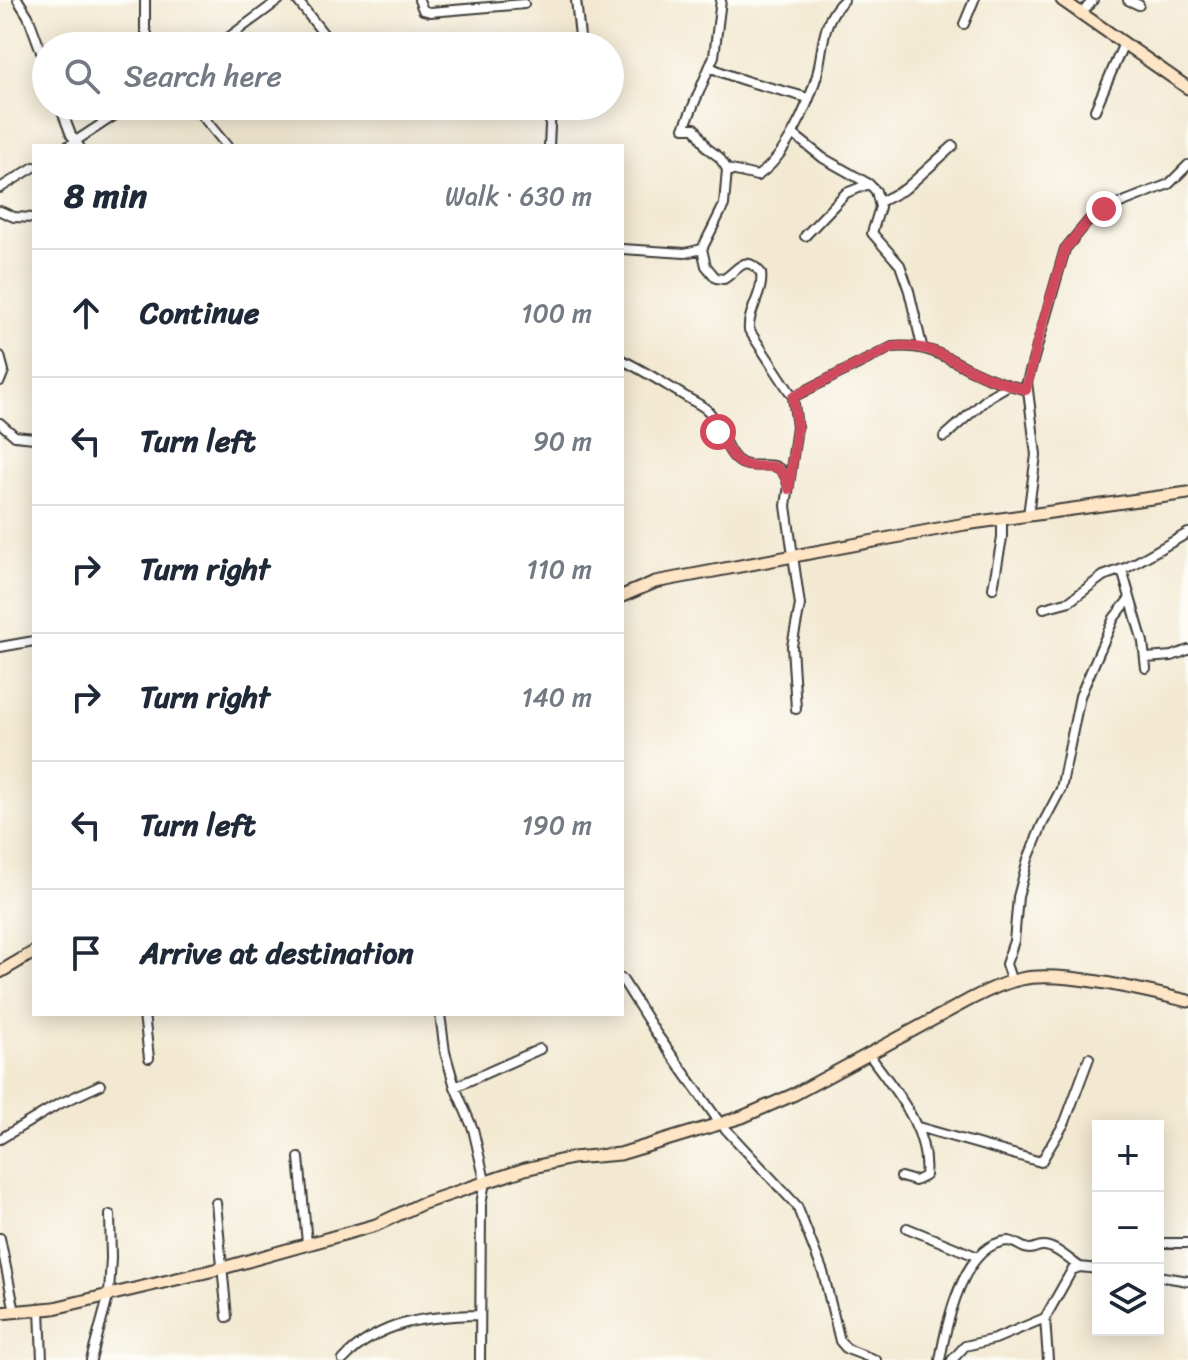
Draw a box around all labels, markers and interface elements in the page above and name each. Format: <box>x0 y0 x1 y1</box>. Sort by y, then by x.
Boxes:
search box <box>32 32 624 120</box>
text: Search here <box>124 49 282 103</box>
icon: search <box>60 54 104 98</box>
text: 8 min <box>64 166 147 226</box>
text: Walk · 630 m <box>445 173 592 219</box>
route end <box>1086 191 1122 227</box>
text: Continue <box>140 286 259 340</box>
text: 100 m <box>521 290 592 336</box>
icon: ahead <box>64 291 108 335</box>
text: Turn left <box>140 414 256 468</box>
route start <box>700 414 736 450</box>
text: 90 m <box>533 418 592 464</box>
icon: left <box>64 419 108 463</box>
text: Turn right <box>140 542 270 596</box>
text: 110 m <box>527 546 592 592</box>
icon: right <box>64 547 108 591</box>
text: Turn right <box>140 670 270 724</box>
text: 140 m <box>521 674 592 720</box>
icon: right <box>64 675 108 719</box>
text: Turn left <box>140 798 256 852</box>
text: 190 m <box>522 802 592 848</box>
icon: left <box>64 803 108 847</box>
text: Arrive at destination <box>140 926 414 980</box>
icon: arrive <box>64 931 108 975</box>
map controls <box>1092 1120 1164 1336</box>
button: + <box>1092 1120 1164 1192</box>
button: − <box>1092 1192 1164 1264</box>
button: layers <box>1092 1264 1164 1336</box>

